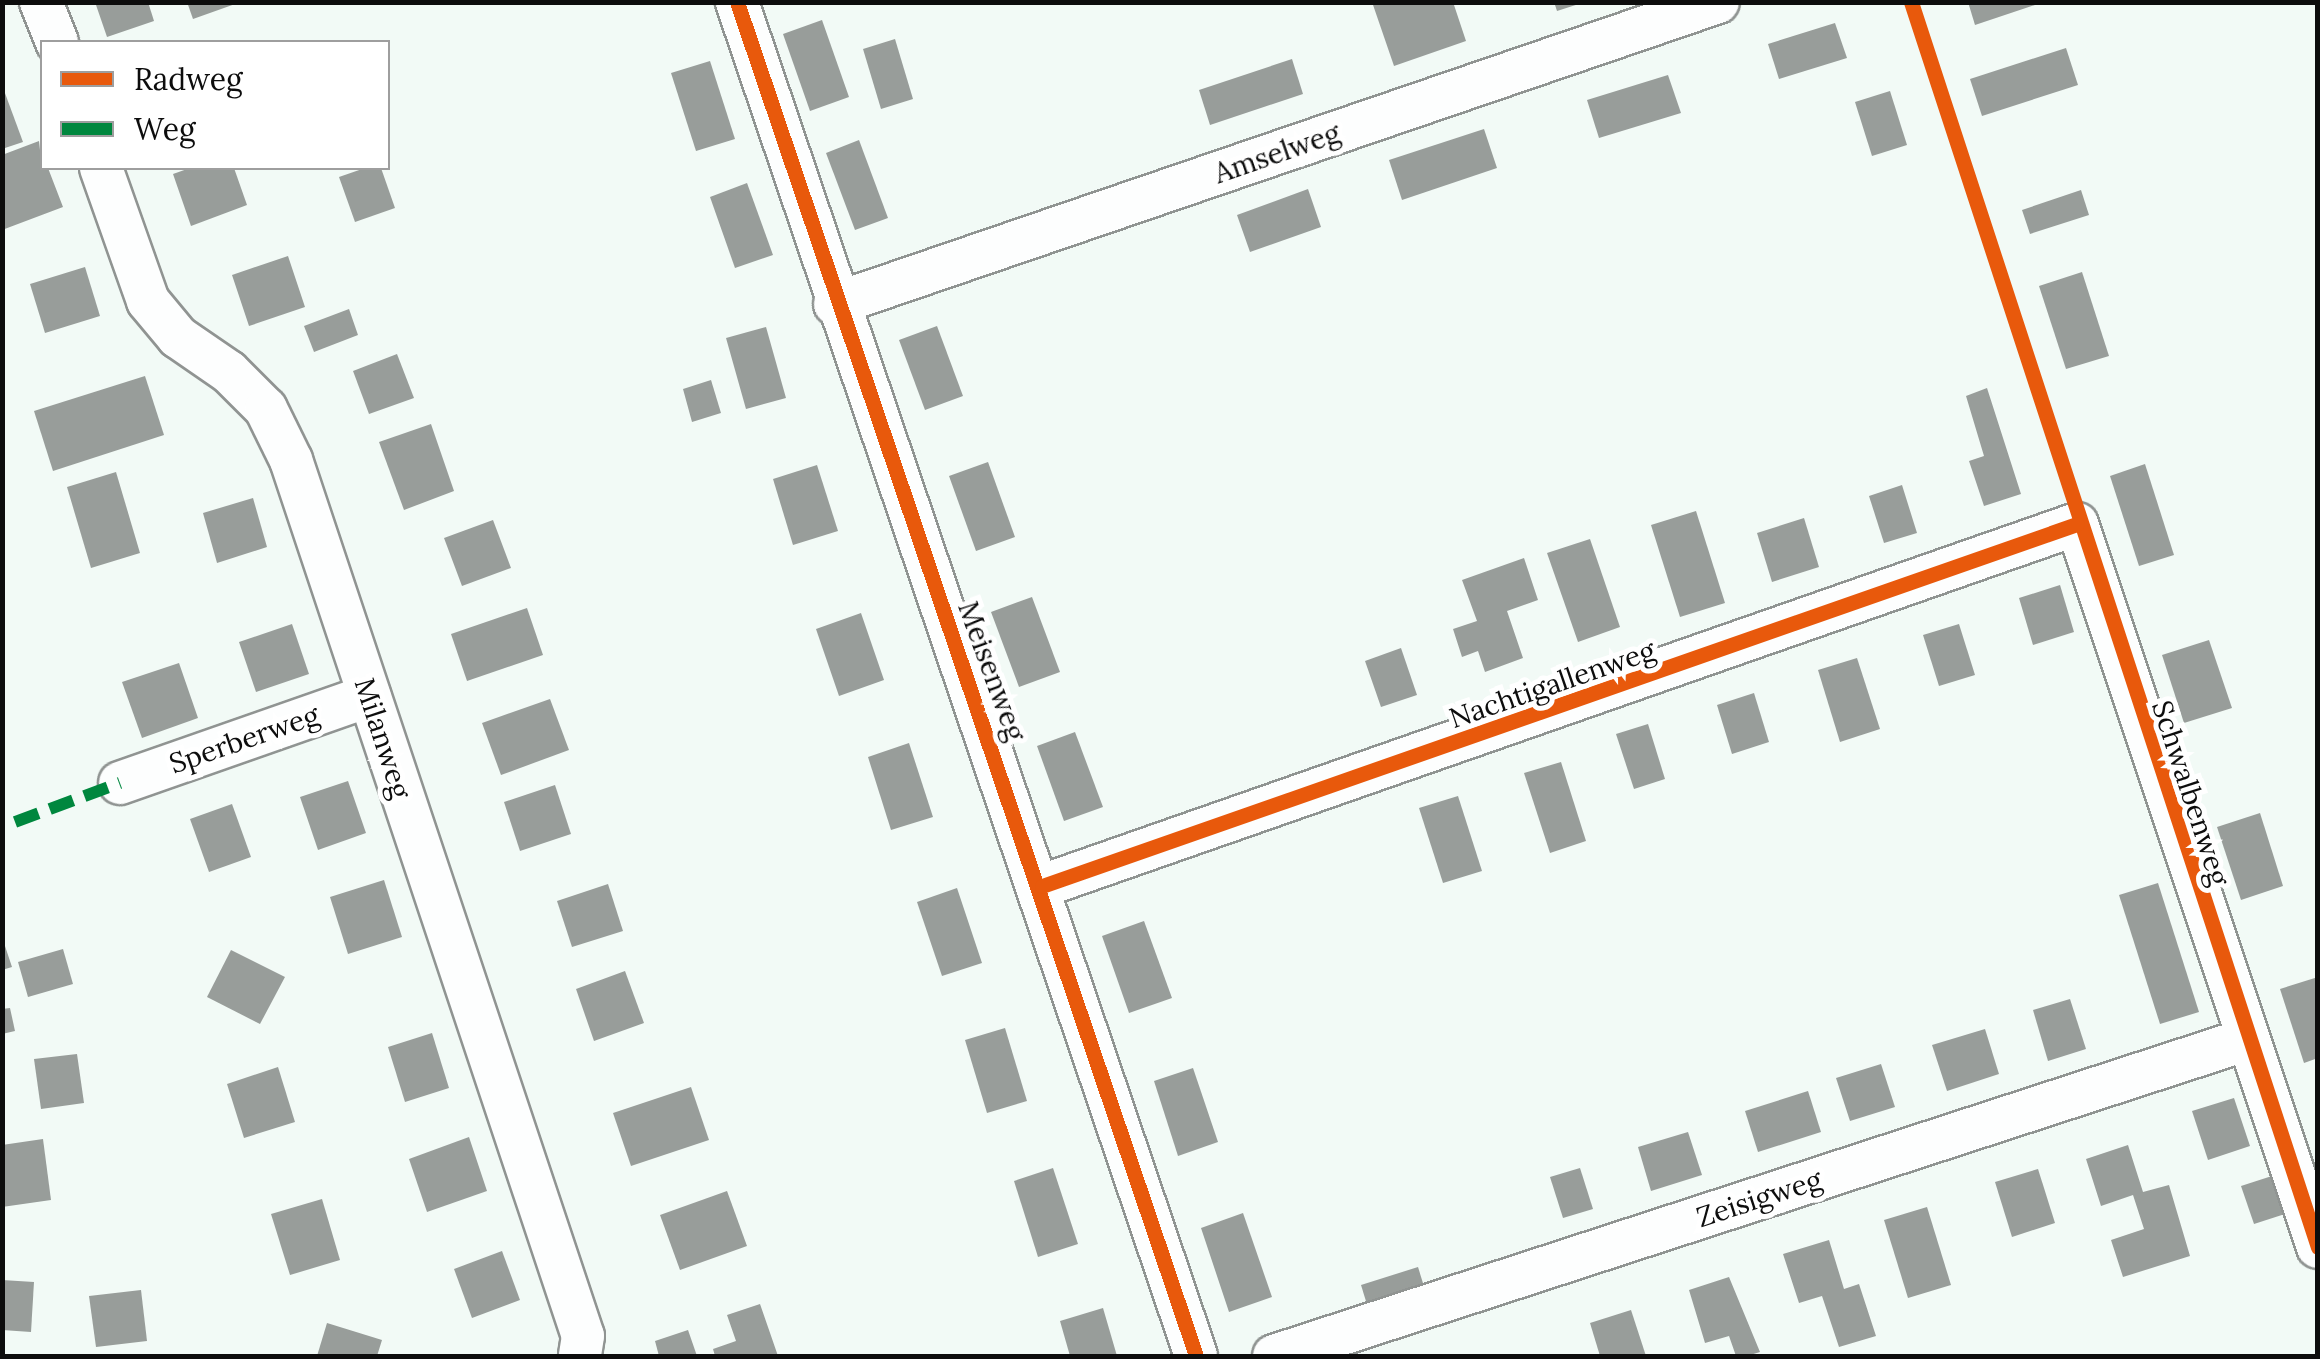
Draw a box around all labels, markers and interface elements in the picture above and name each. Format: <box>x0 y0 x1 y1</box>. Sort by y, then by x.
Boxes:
legend <box>40 40 390 170</box>
text: Radweg <box>134 60 243 98</box>
text: Weg <box>134 110 196 148</box>
street label: Amselweg <box>1210 116 1344 190</box>
street label: Meisenweg <box>951 597 1033 745</box>
street label: Nachtigallenweg <box>1445 633 1659 735</box>
street label: Milanweg <box>348 673 418 803</box>
street label: Schwalbenweg <box>2145 696 2237 890</box>
street label: Sperberweg <box>165 698 323 780</box>
street label: Zeisigweg <box>1692 1162 1826 1234</box>

